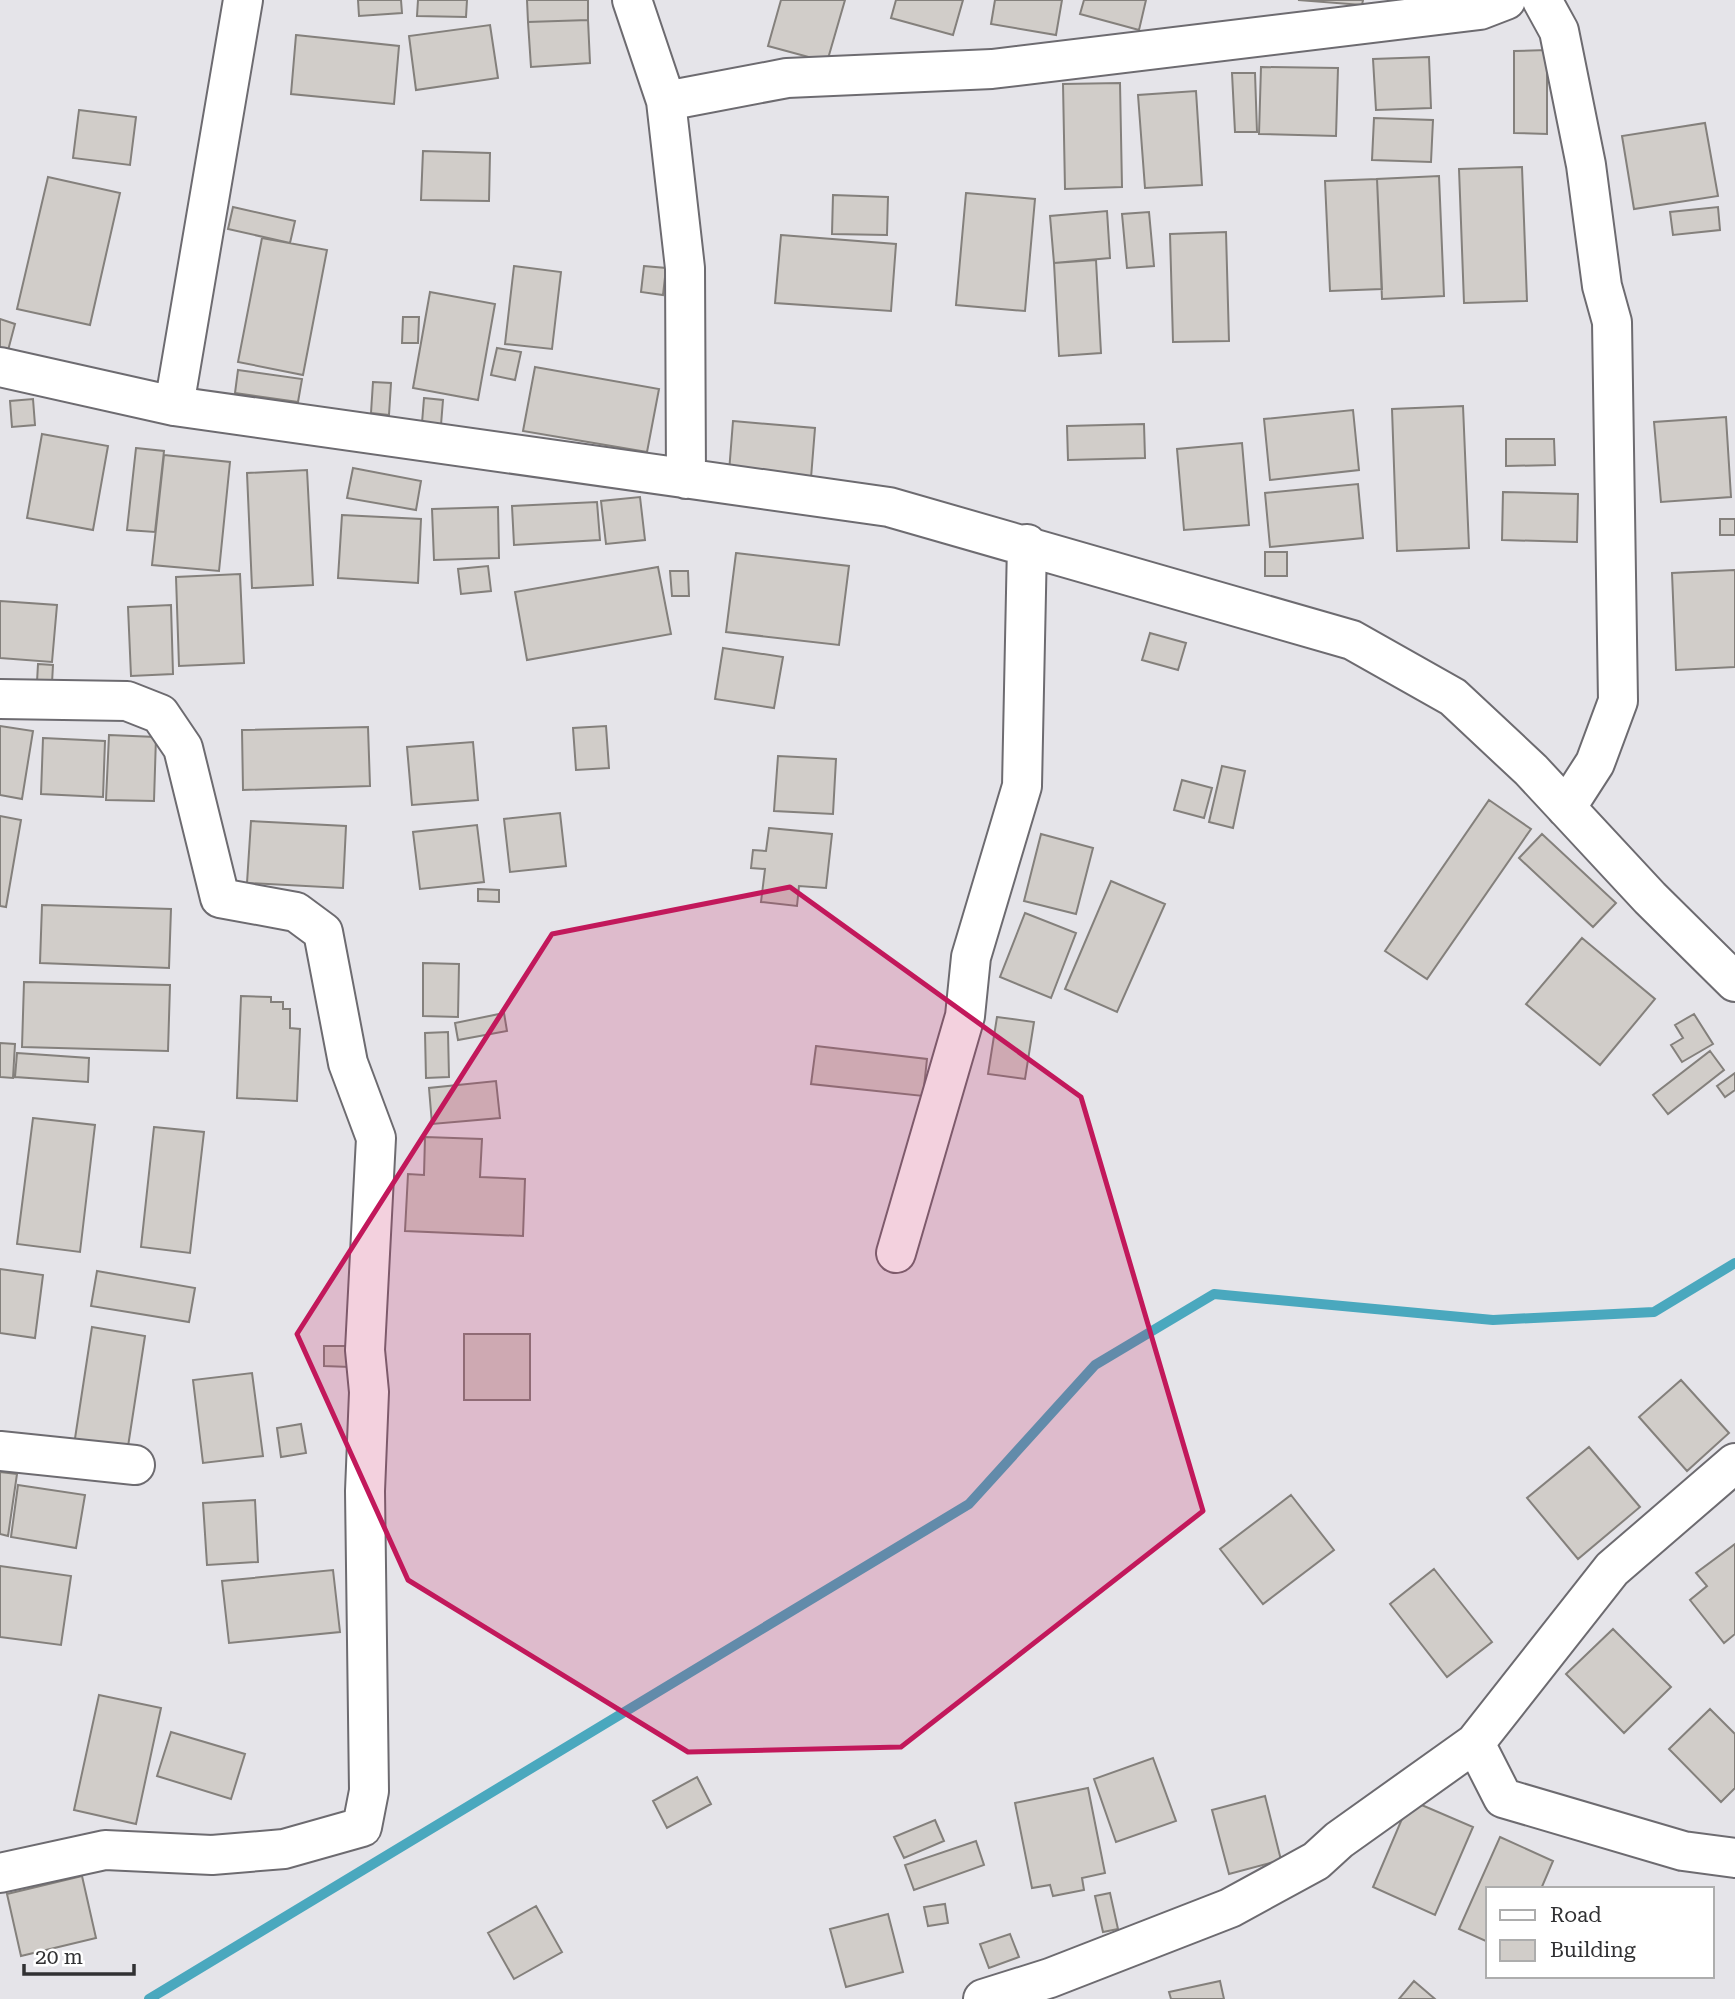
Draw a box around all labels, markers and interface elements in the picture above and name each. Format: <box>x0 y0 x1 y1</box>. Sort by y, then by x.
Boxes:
legend <box>1486 1887 1714 1978</box>
text: Road <box>1550 1903 1602 1927</box>
scale bar <box>24 1932 135 1976</box>
text: Building <box>1550 1938 1636 1962</box>
text: 20 m <box>35 1945 83 1969</box>

